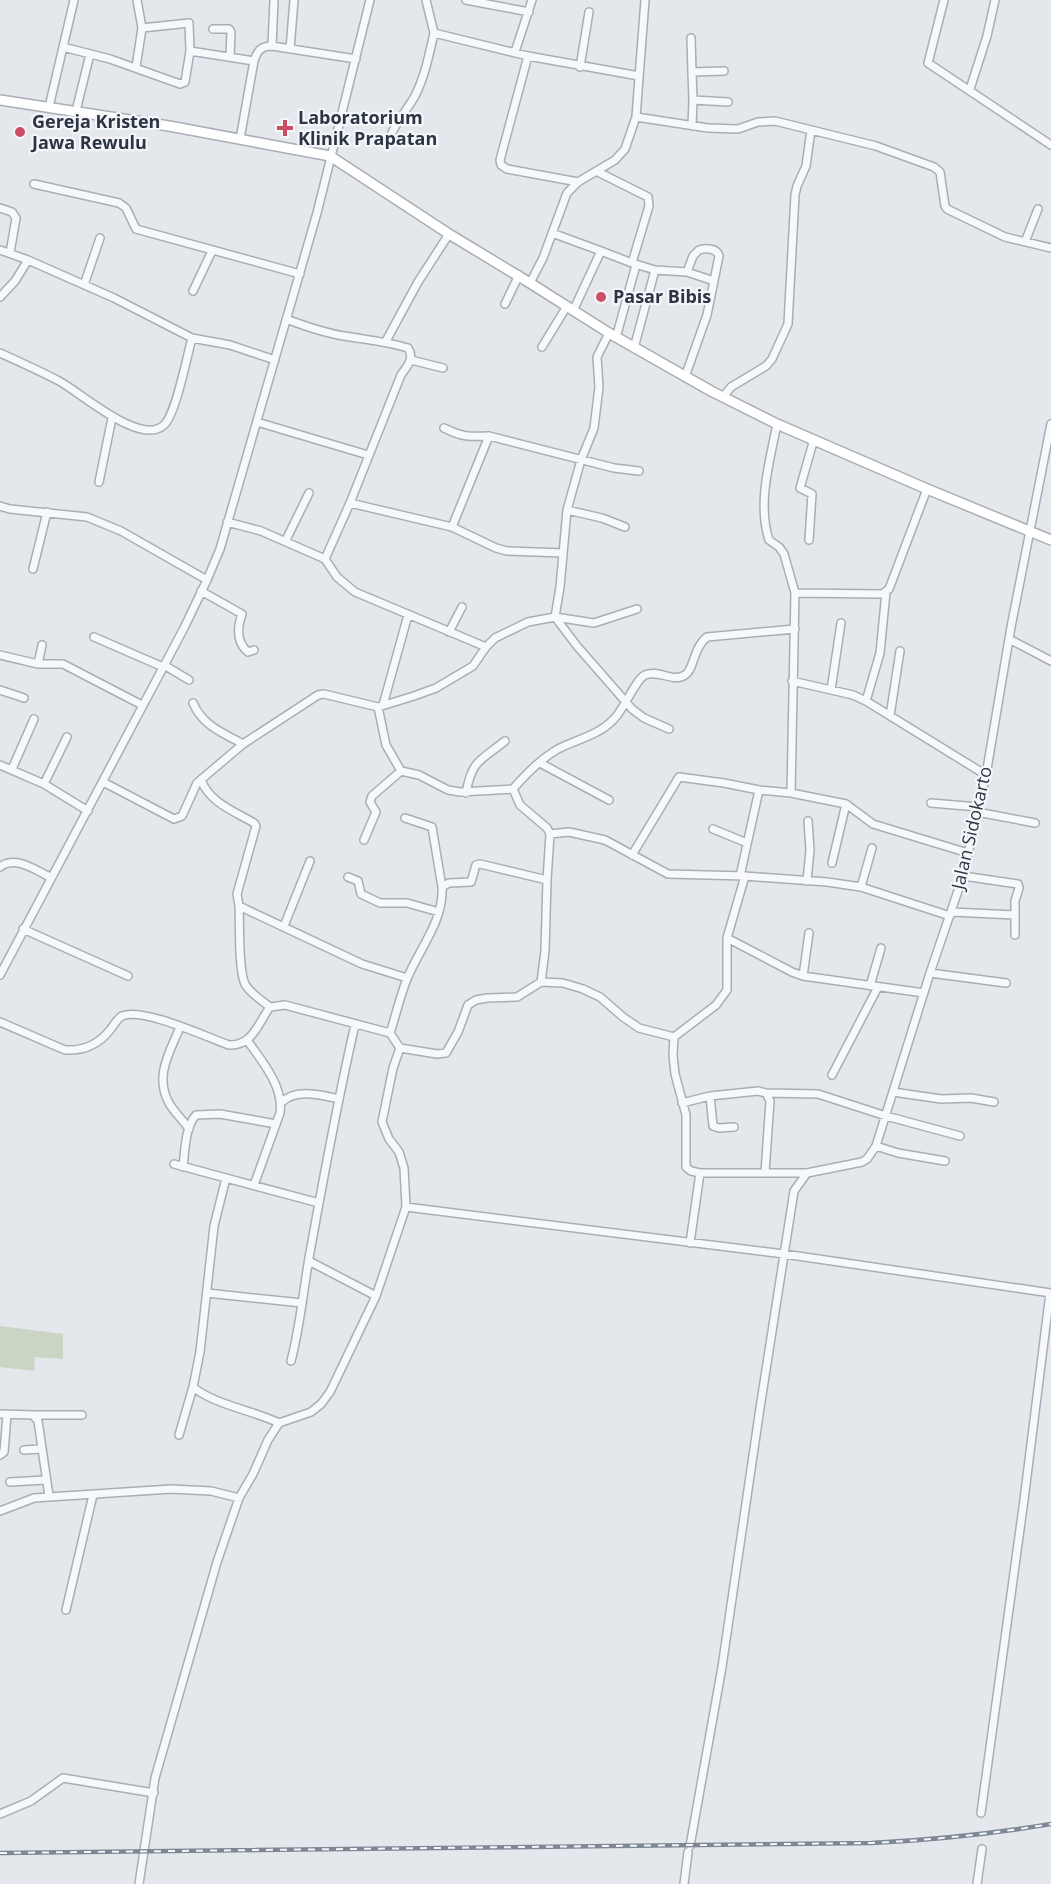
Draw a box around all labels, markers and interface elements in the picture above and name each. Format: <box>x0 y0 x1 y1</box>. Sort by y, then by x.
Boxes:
place label: Laboratorium Klinik Prapatan <box>298 105 437 150</box>
place label: Gereja Kristen Jawa Rewulu <box>30 109 160 154</box>
marker: Laboratorium Klinik Prapatan <box>276 119 294 137</box>
marker: Gereja Kristen Jawa Rewulu <box>13 125 27 139</box>
place label: Pasar Bibis <box>613 284 711 308</box>
marker: Pasar Bibis <box>594 290 608 304</box>
street label: Jalan Sidokarto <box>945 764 997 894</box>

